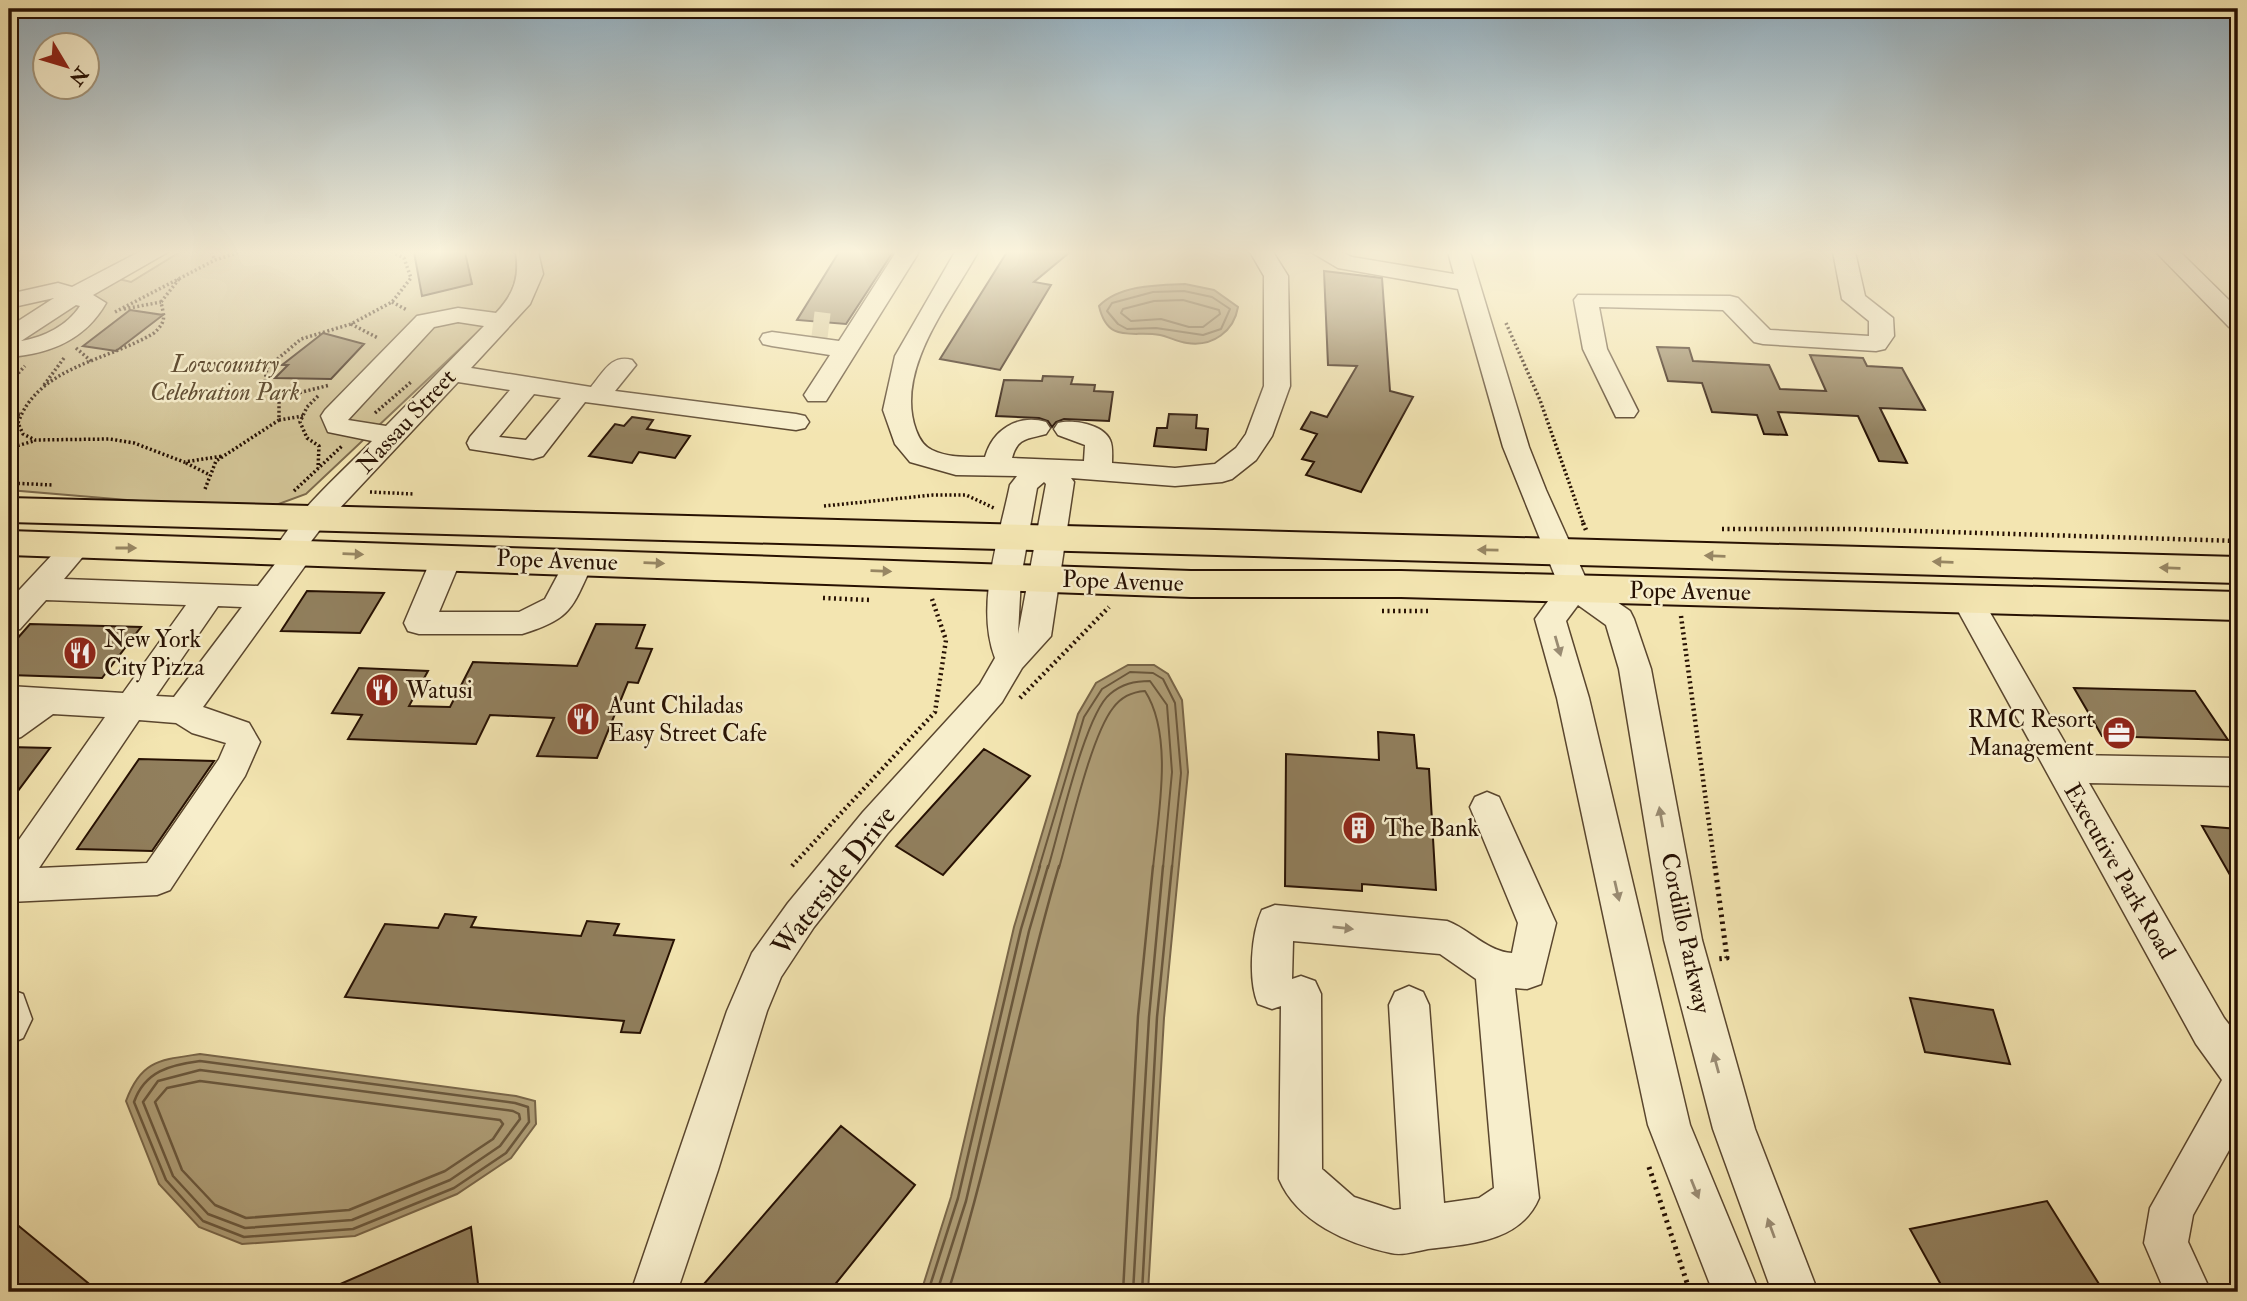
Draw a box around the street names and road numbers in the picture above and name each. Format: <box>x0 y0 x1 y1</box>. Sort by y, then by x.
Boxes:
street label: Nassau Street <box>350 362 463 480</box>
street label: Pope Avenue <box>496 543 618 578</box>
street label: Pope Avenue <box>1062 564 1184 599</box>
street label: Pope Avenue <box>1629 575 1751 608</box>
street label: Executive Park Road <box>2057 778 2183 965</box>
street label: Waterside Drive <box>764 799 904 964</box>
street label: Cordillo Parkway <box>1653 850 1718 1017</box>

